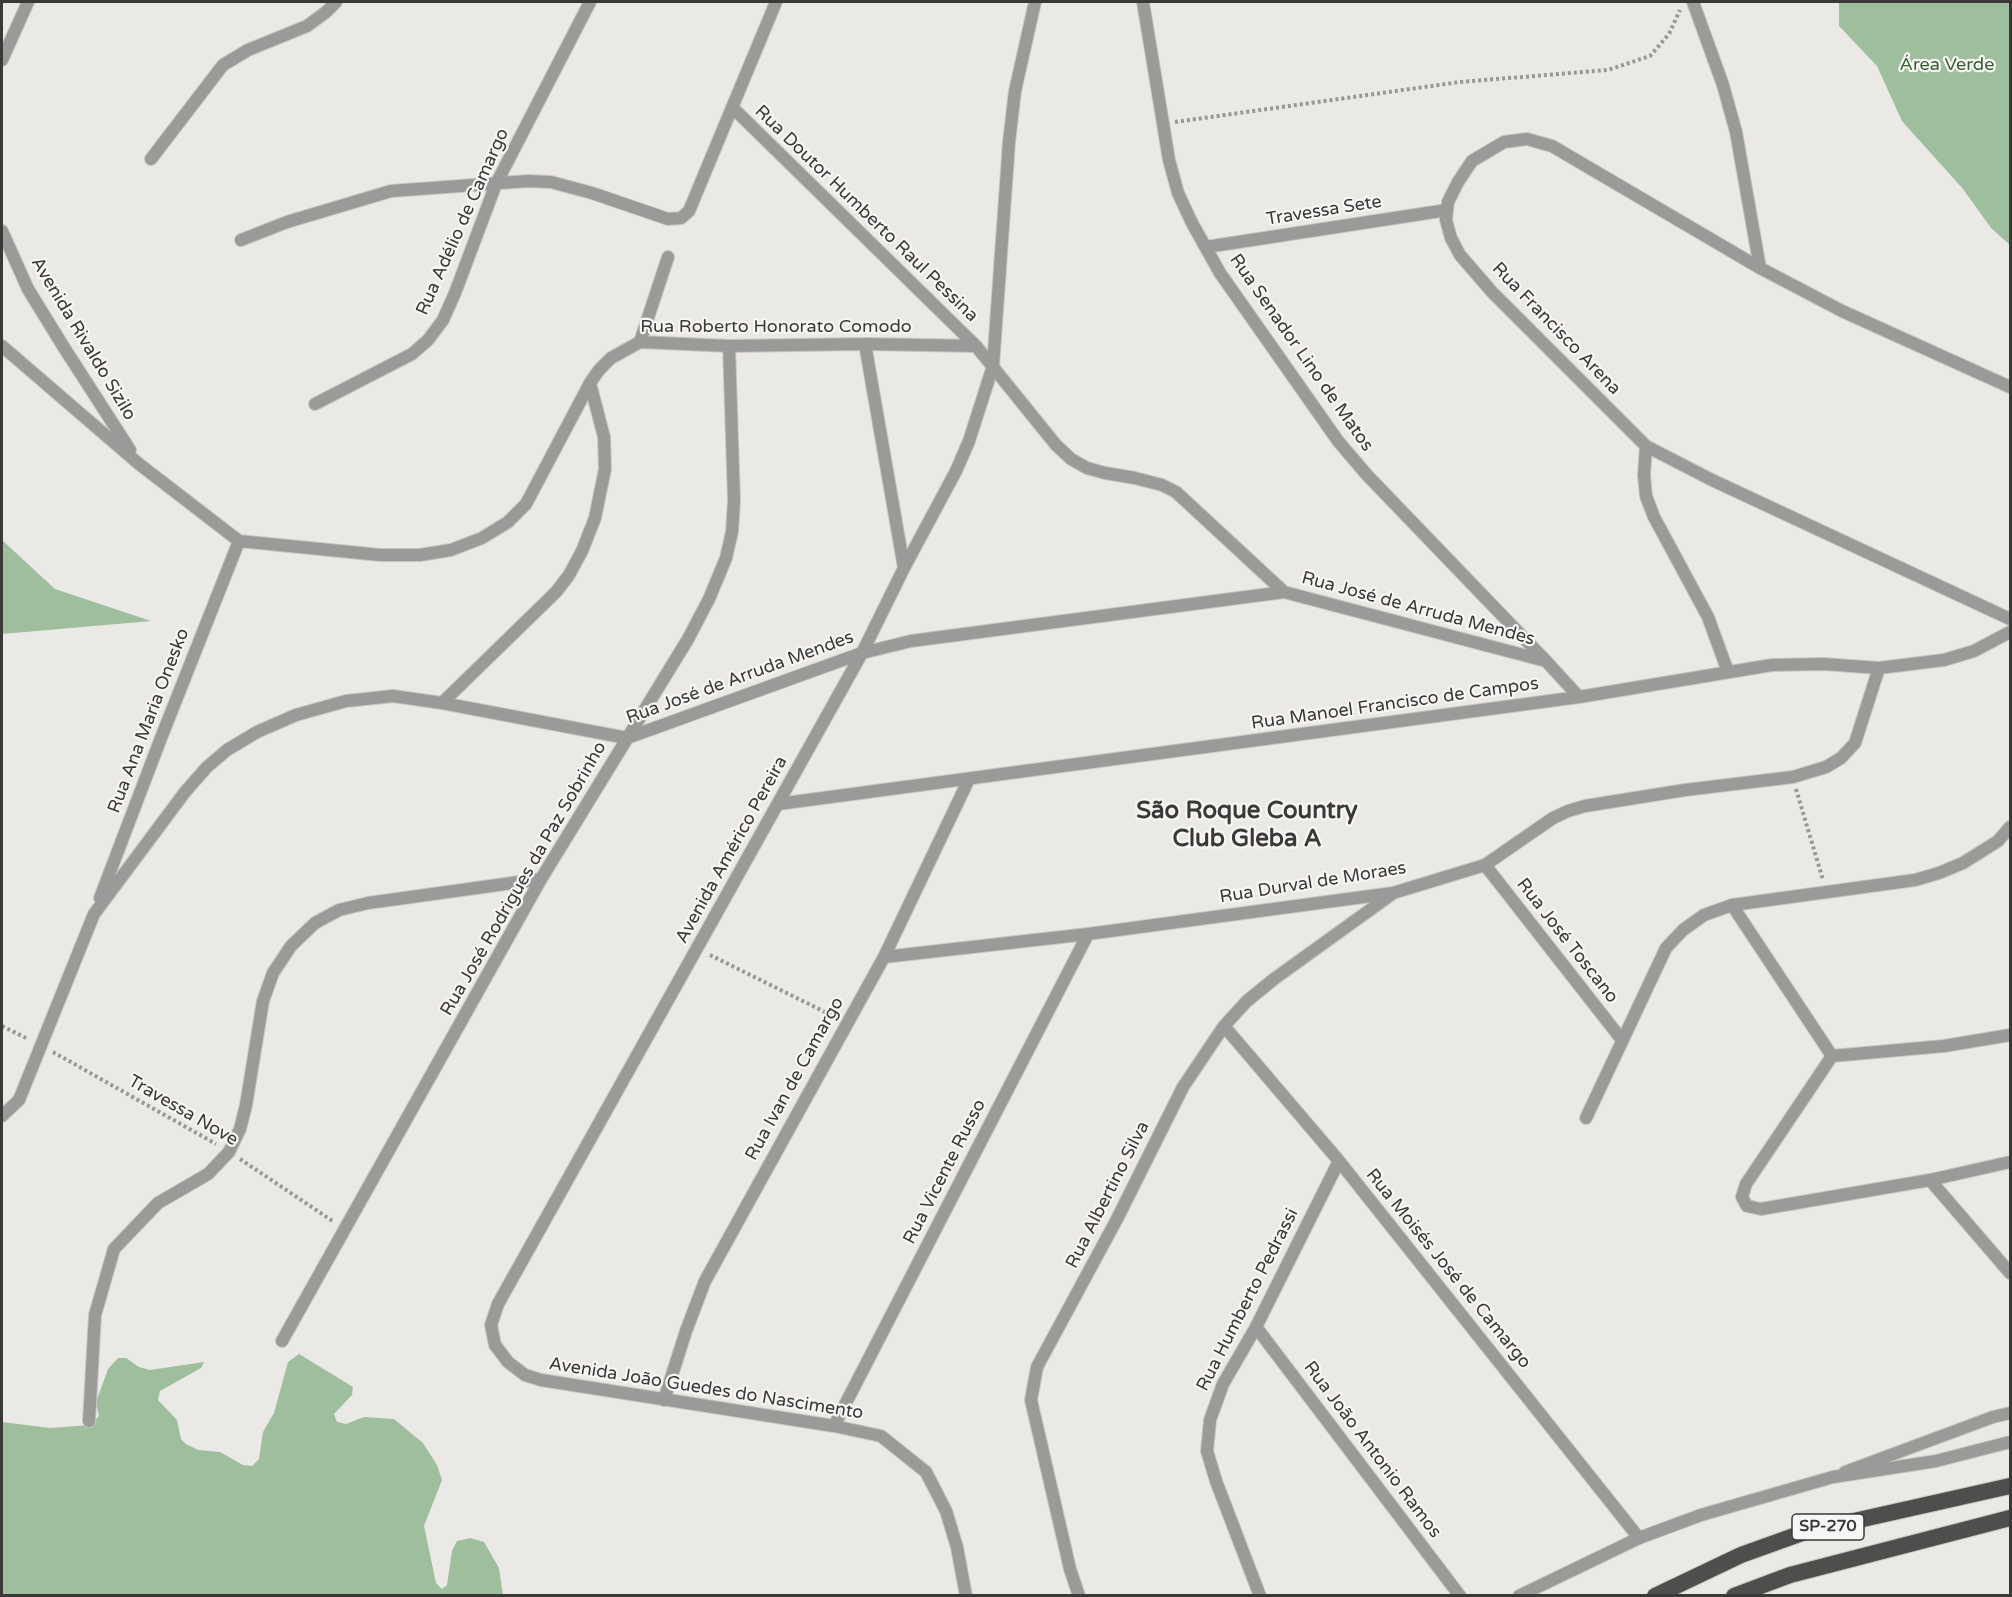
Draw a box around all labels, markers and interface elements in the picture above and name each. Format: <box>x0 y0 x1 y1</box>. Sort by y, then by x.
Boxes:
park label: Área Verde <box>1900 54 1994 76</box>
street label: Rua Doutor Humberto Raul Pessina <box>750 101 982 327</box>
street label: Rua Adélio de Camargo <box>412 125 514 319</box>
street label: Travessa Sete <box>1265 191 1383 231</box>
street label: Rua Senador Lino de Matos <box>1224 250 1378 456</box>
street label: Avenida Rivaldo Sizilo <box>26 253 140 425</box>
street label: Rua Francisco Arena <box>1487 258 1625 400</box>
street label: Rua Roberto Honorato Comodo <box>640 316 912 338</box>
street label: Rua José de Arruda Mendes <box>1299 567 1537 651</box>
street label: Rua Ana Maria Onesko <box>104 626 194 816</box>
street label: Rua José de Arruda Mendes <box>623 627 857 729</box>
street label: Rua Manoel Francisco de Campos <box>1250 673 1540 735</box>
street label: Rua José Rodrigues da Paz Sobrinho <box>436 738 612 1020</box>
street label: Avenida Américo Pereira <box>671 753 793 947</box>
district label: São Roque Country Club Gleba A <box>1136 798 1358 854</box>
street label: Rua Durval de Moraes <box>1218 858 1408 908</box>
street label: Rua José Toscano <box>1512 874 1622 1008</box>
street label: Rua Ivan de Camargo <box>741 994 849 1164</box>
street label: Travessa Nove <box>124 1071 242 1151</box>
street label: Rua Vicente Russo <box>899 1096 991 1248</box>
street label: Rua Albertino Silva <box>1062 1118 1154 1272</box>
street label: Rua Moisés José de Camargo <box>1361 1165 1535 1373</box>
street label: Rua Humberto Pedrassi <box>1192 1205 1304 1395</box>
street label: Avenida João Guedes do Nascimento <box>547 1353 865 1425</box>
street label: Rua João Antonio Ramos <box>1299 1357 1445 1543</box>
road number: SP-270 <box>1792 1514 1864 1540</box>

